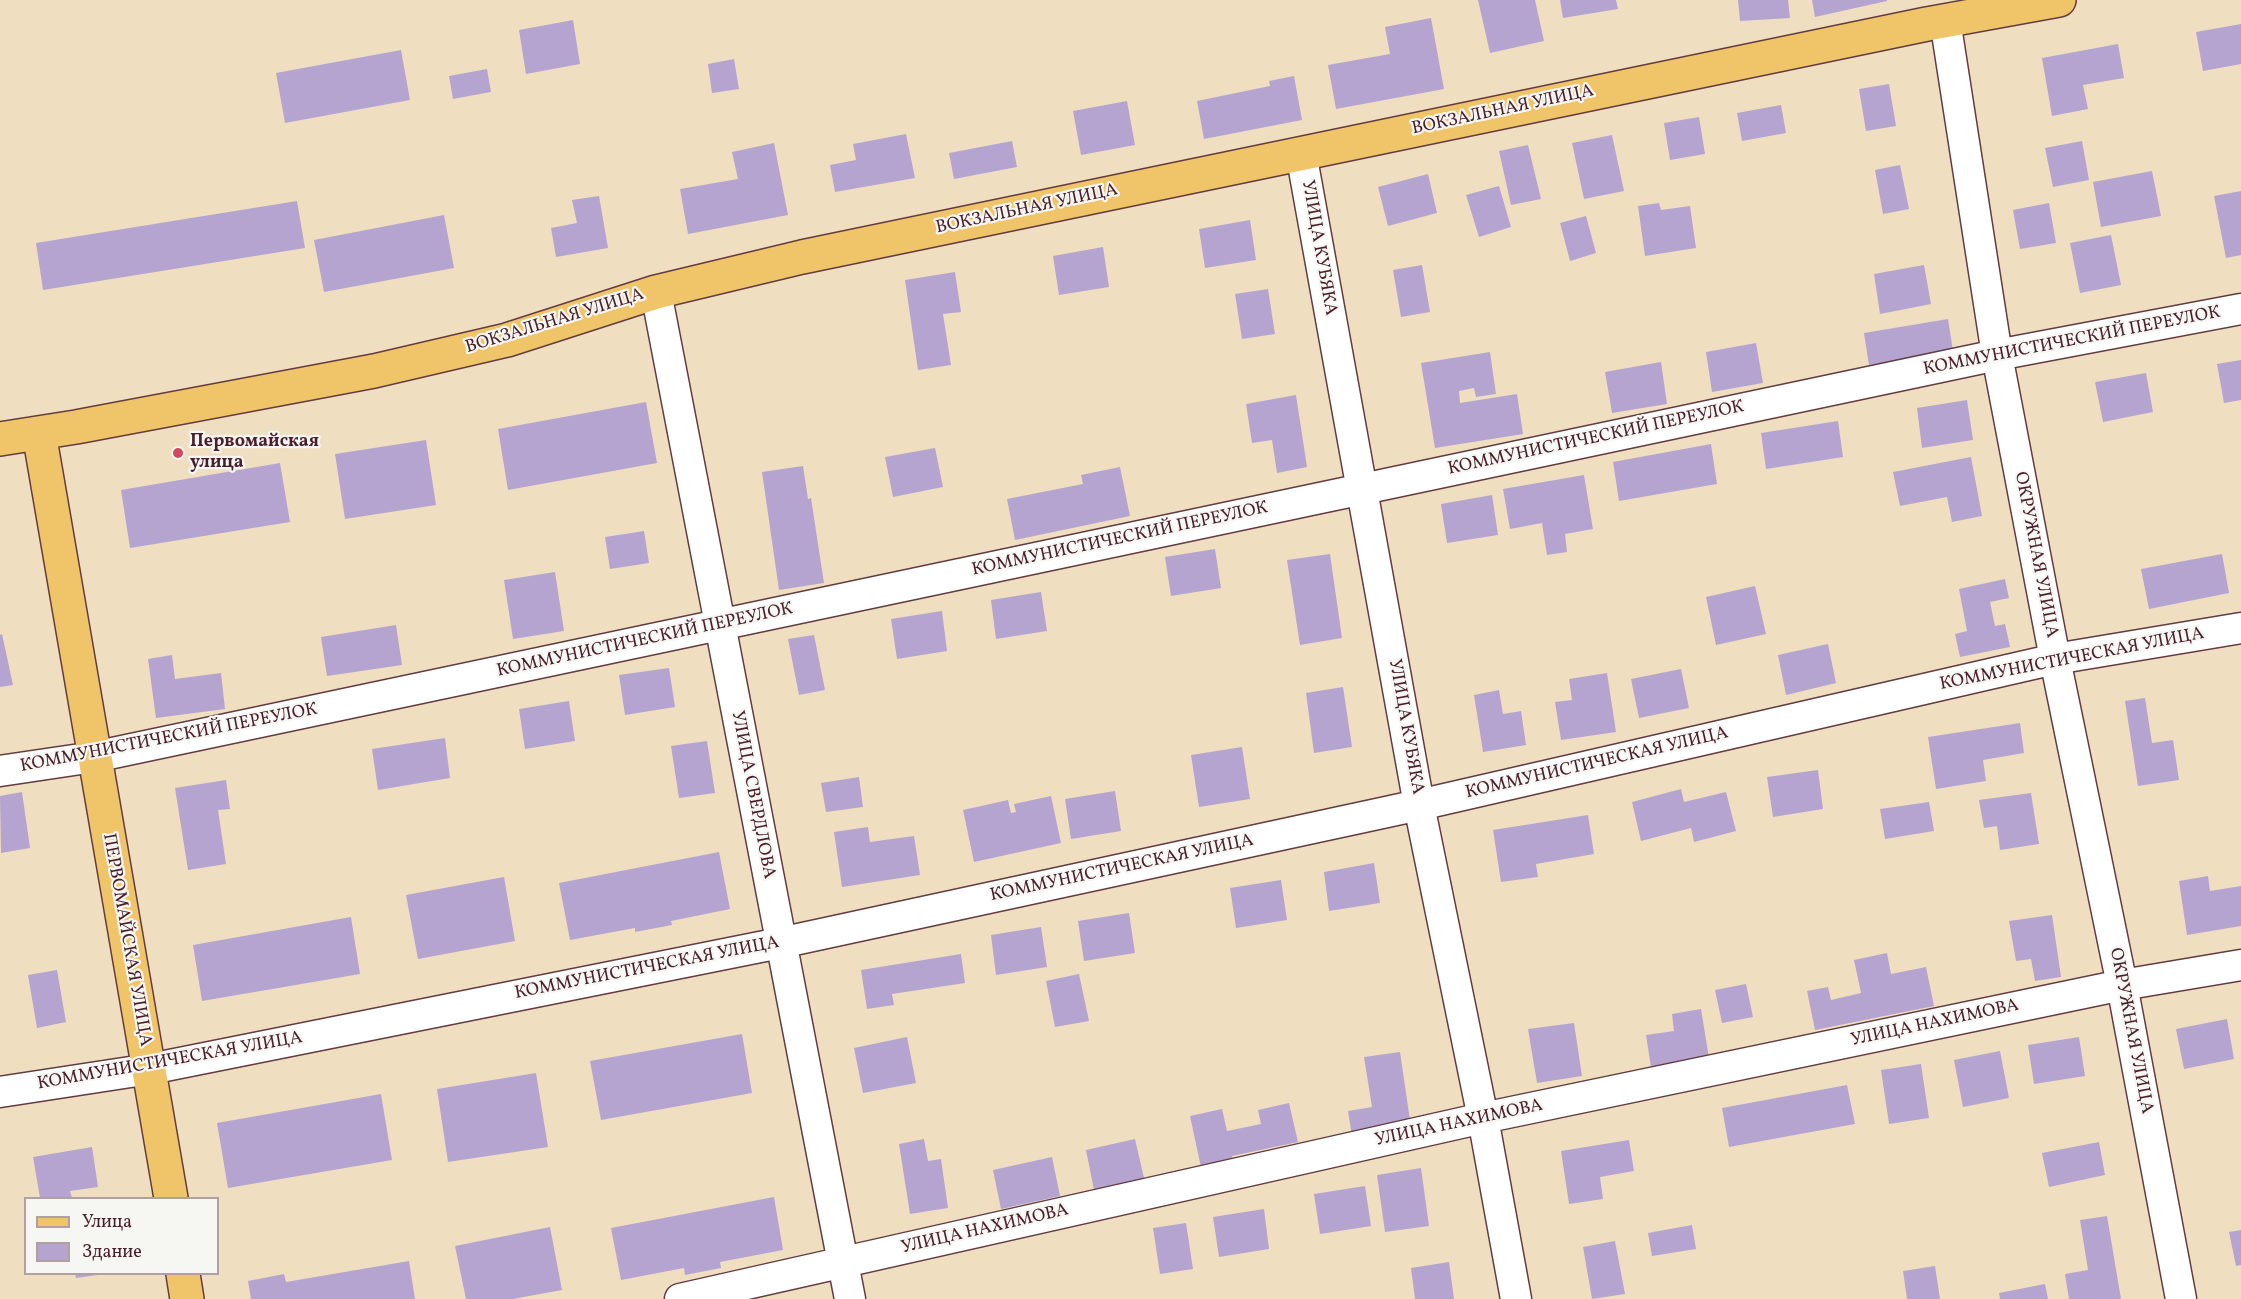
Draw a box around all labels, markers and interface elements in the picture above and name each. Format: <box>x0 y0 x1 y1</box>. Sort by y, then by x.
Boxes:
street label: ВОКЗАЛЬНАЯ УЛИЦА <box>1410 81 1596 141</box>
street label: УЛИЦА КУБЯКА <box>1295 179 1341 317</box>
street label: ВОКЗАЛЬНАЯ УЛИЦА <box>934 180 1120 240</box>
street label: ВОКЗАЛЬНАЯ УЛИЦА <box>463 285 647 359</box>
street label: КОММУНИСТИЧЕСКИЙ ПЕРЕУЛОК <box>1922 303 2222 381</box>
street label: КОММУНИСТИЧЕСКИЙ ПЕРЕУЛОК <box>1446 397 1746 481</box>
place label: Первомайская улица <box>190 432 319 474</box>
marker: Первомайская улица <box>171 446 185 460</box>
street label: ОКРУЖНАЯ УЛИЦА <box>2008 470 2062 640</box>
street label: КОММУНИСТИЧЕСКИЙ ПЕРЕУЛОК <box>970 498 1270 582</box>
street label: КОММУНИСТИЧЕСКИЙ ПЕРЕУЛОК <box>495 599 795 683</box>
street label: КОММУНИСТИЧЕСКАЯ УЛИЦА <box>1938 624 2206 696</box>
street label: УЛИЦА КУБЯКА <box>1382 658 1428 796</box>
street label: КОММУНИСТИЧЕСКИЙ ПЕРЕУЛОК <box>19 700 319 778</box>
street label: УЛИЦА СВЕРДЛОВА <box>725 709 779 881</box>
street label: КОММУНИСТИЧЕСКАЯ УЛИЦА <box>1464 723 1730 805</box>
street label: КОММУНИСТИЧЕСКАЯ УЛИЦА <box>988 830 1256 908</box>
street label: ПЕРВОМАЙСКАЯ УЛИЦА <box>97 832 155 1048</box>
street label: КОММУНИСТИЧЕСКАЯ УЛИЦА <box>513 933 781 1005</box>
street label: ОКРУЖНАЯ УЛИЦА <box>2103 946 2157 1116</box>
street label: УЛИЦА НАХИМОВА <box>1849 996 2021 1052</box>
street label: КОММУНИСТИЧЕСКАЯ УЛИЦА <box>36 1028 304 1096</box>
street label: УЛИЦА НАХИМОВА <box>1373 1096 1545 1152</box>
legend <box>24 1197 219 1275</box>
street label: УЛИЦА НАХИМОВА <box>899 1200 1071 1260</box>
text: Улица <box>82 1210 132 1235</box>
text: Здание <box>82 1240 142 1265</box>

